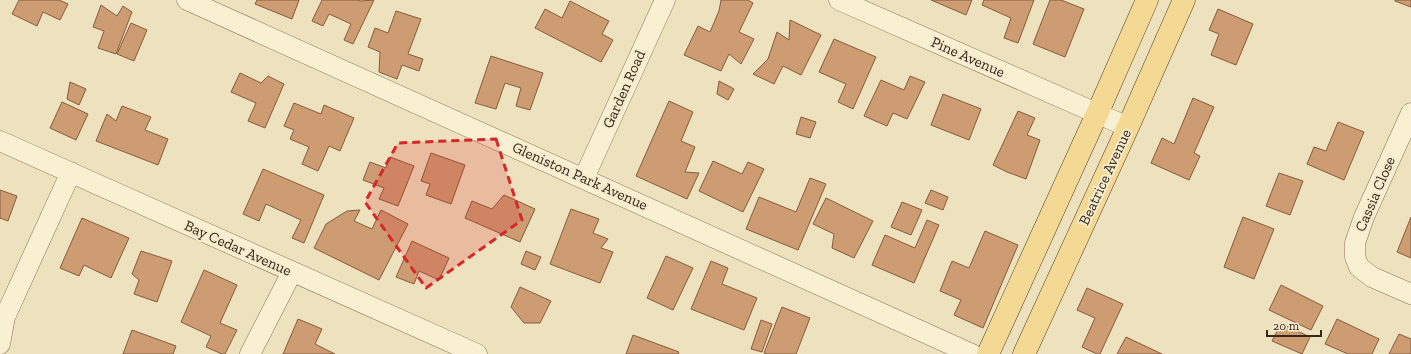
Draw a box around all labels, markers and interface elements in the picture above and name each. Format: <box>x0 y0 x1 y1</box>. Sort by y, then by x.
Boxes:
street label: Pine Avenue <box>928 33 1008 81</box>
street label: Garden Road <box>599 47 650 131</box>
street label: Beatrice Avenue <box>1075 126 1135 228</box>
street label: Gleniston Park Avenue <box>510 138 650 214</box>
street label: Cassia Close <box>1351 154 1399 234</box>
street label: Bay Cedar Avenue <box>182 216 294 280</box>
scale bar <box>1267 312 1321 338</box>
text: 20 m <box>1273 319 1300 333</box>

